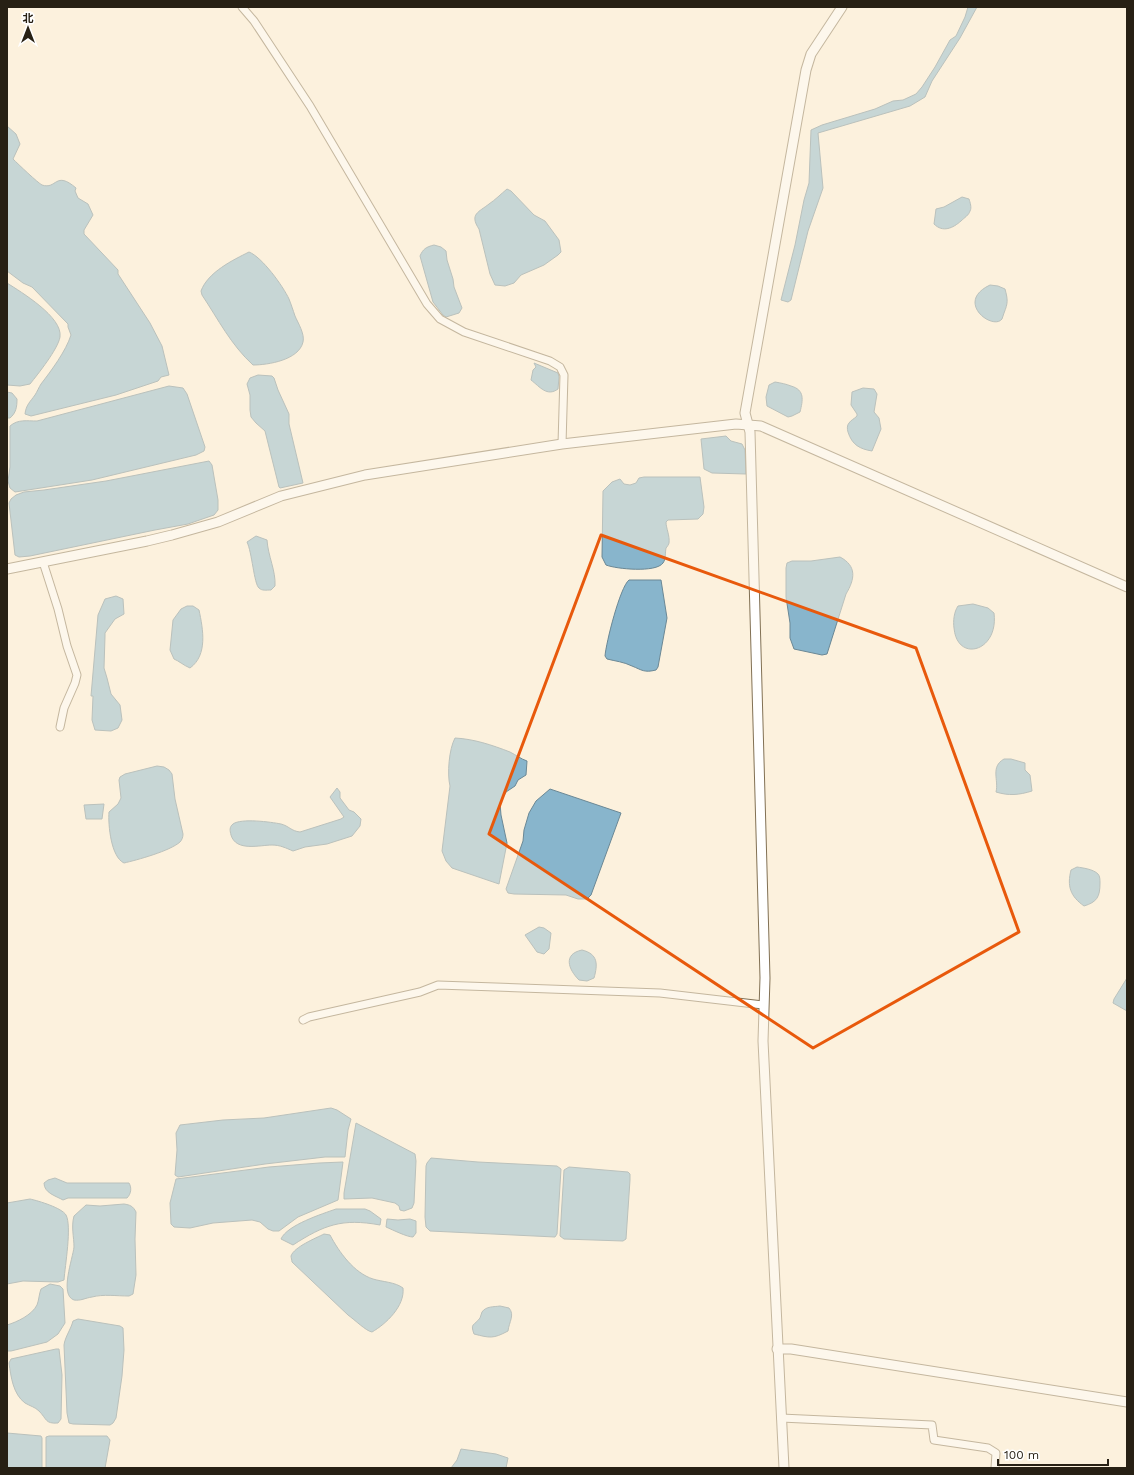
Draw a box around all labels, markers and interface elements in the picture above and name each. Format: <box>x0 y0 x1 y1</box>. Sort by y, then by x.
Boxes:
north arrow <box>8 8 48 48</box>
text: 北 <box>23 12 34 25</box>
scale bar <box>998 1441 1108 1467</box>
text: 100 m <box>1004 1448 1039 1462</box>

